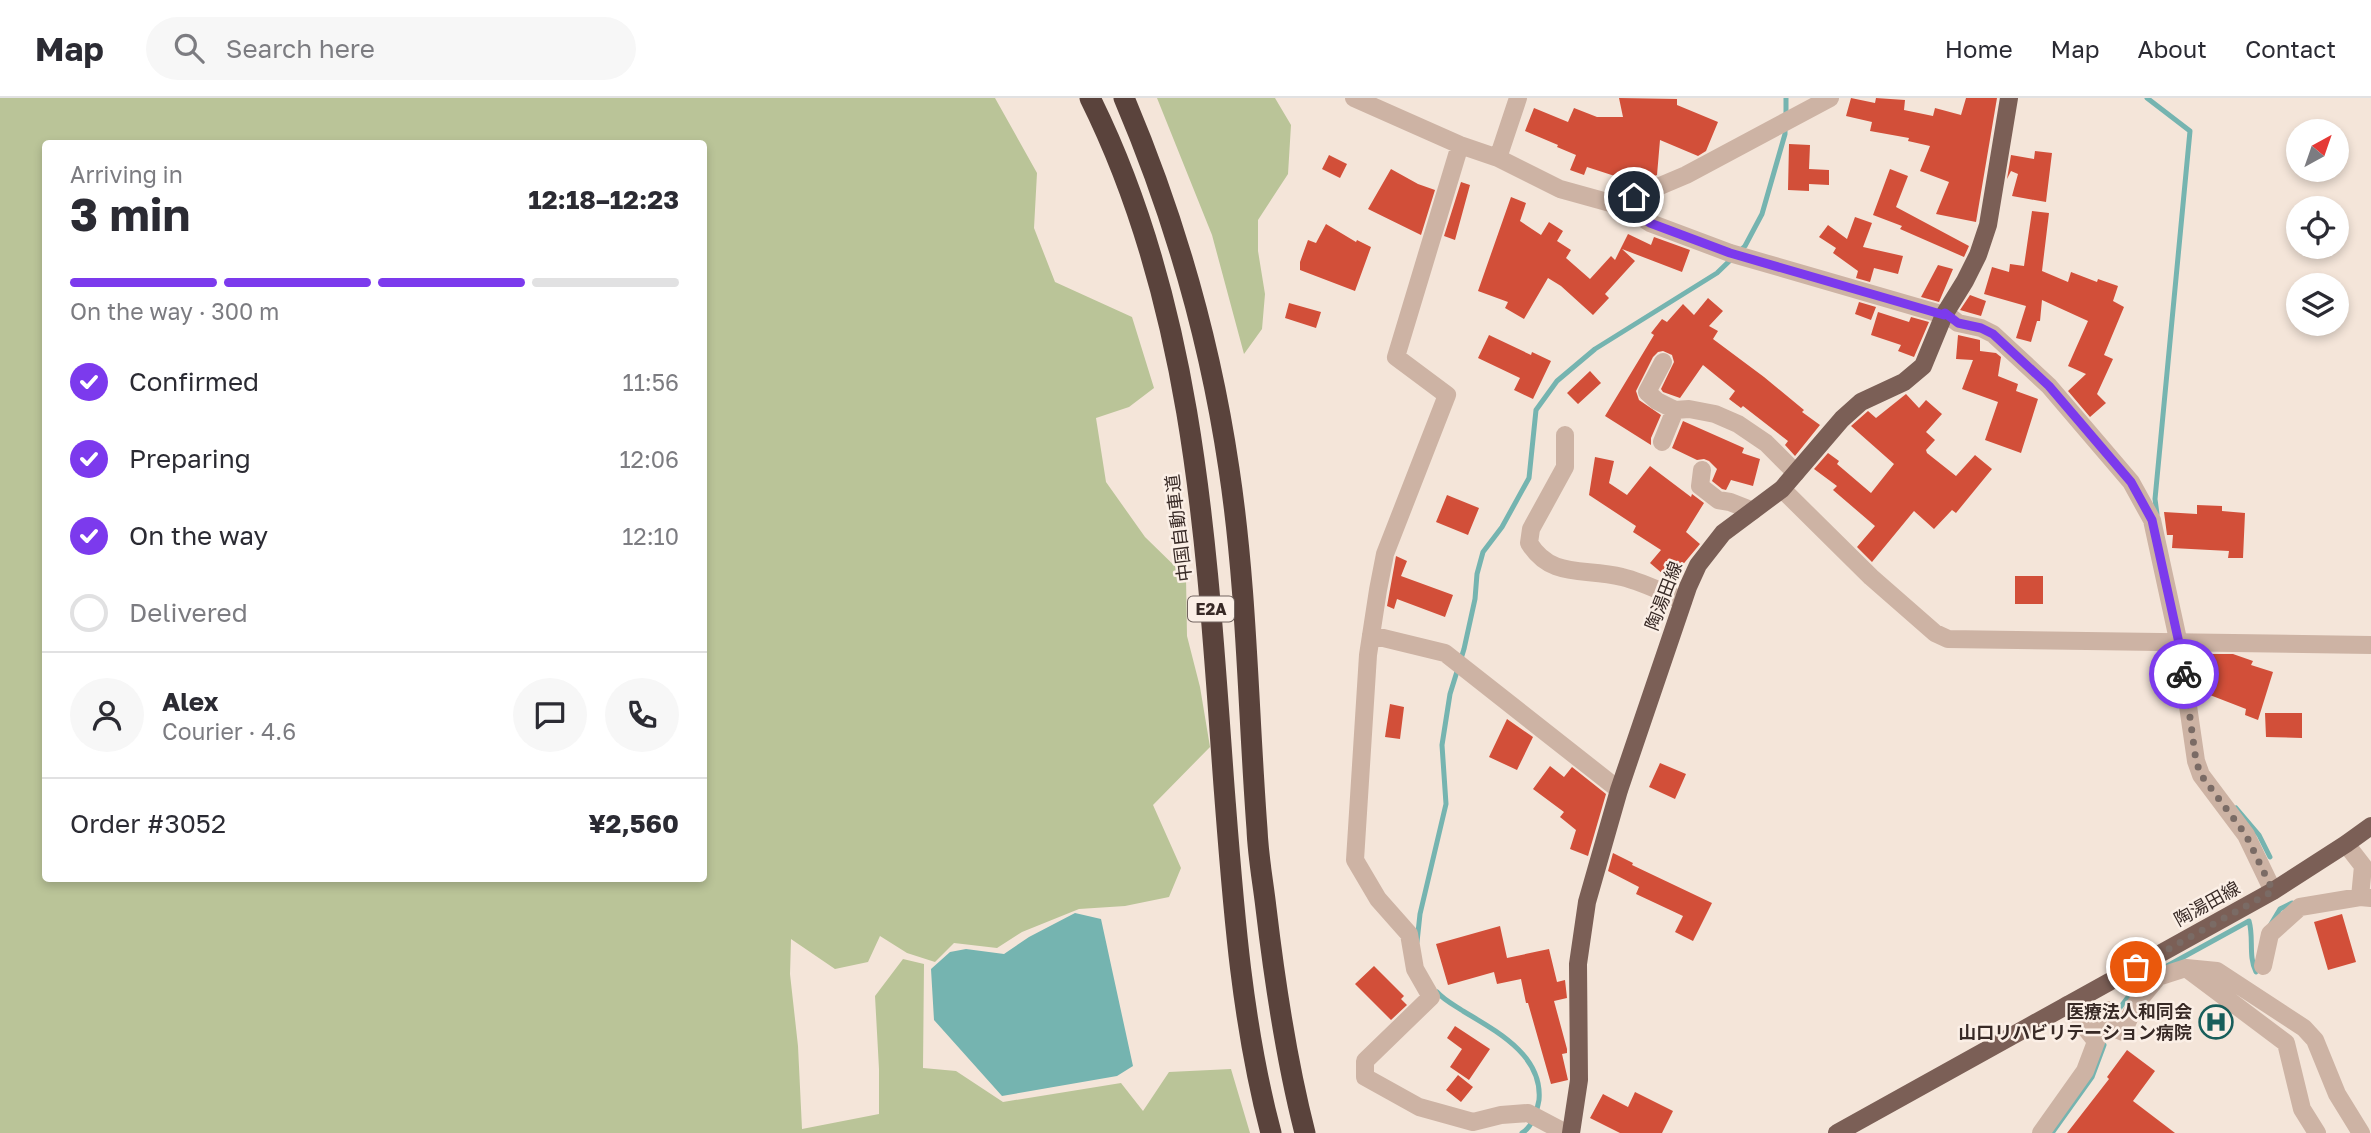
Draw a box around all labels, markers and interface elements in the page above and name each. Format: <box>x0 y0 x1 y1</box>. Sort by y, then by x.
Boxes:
search box <box>146 17 636 80</box>
text: Map <box>35 29 104 68</box>
icon: search <box>170 29 208 67</box>
text: Search here <box>226 33 375 64</box>
text: Home <box>1945 34 2013 63</box>
text: Map <box>2051 34 2100 63</box>
text: About <box>2138 34 2207 63</box>
text: Contact <box>2245 34 2336 63</box>
north arrow <box>2286 119 2348 182</box>
map controls <box>2286 119 2349 336</box>
text: Arriving in <box>70 160 183 188</box>
pin <box>1604 167 1664 227</box>
icon: home <box>1615 178 1653 216</box>
text: 12:18–12:23 <box>528 184 679 215</box>
text: 3 min <box>70 186 190 241</box>
button: locate <box>2286 196 2349 259</box>
button: layers <box>2286 273 2349 336</box>
text: On the way · 300 m <box>70 297 279 325</box>
icon: check <box>70 363 108 401</box>
text: Confirmed <box>129 366 259 397</box>
text: 11:56 <box>623 368 679 396</box>
icon: check <box>70 440 108 478</box>
text: Preparing <box>129 443 251 474</box>
text: 12:06 <box>619 445 679 473</box>
street label: 中国自動車道 <box>1161 473 1196 583</box>
icon: check <box>70 517 108 555</box>
text: On the way <box>129 520 268 551</box>
text: 12:10 <box>622 522 679 550</box>
street label: 陶湯田線 <box>1640 558 1686 633</box>
road number: E2A <box>1188 596 1234 622</box>
text: Delivered <box>129 597 248 628</box>
courier <box>2149 639 2219 709</box>
icon: bike <box>2165 655 2203 693</box>
button: person <box>70 678 144 752</box>
button: chat <box>513 678 587 752</box>
button: phone <box>605 678 679 752</box>
text: Alex <box>162 686 219 717</box>
text: Courier · 4.6 <box>162 717 296 745</box>
text: Order #3052 <box>70 808 226 839</box>
text: ¥2,560 <box>588 808 679 839</box>
street label: 陶湯田線 <box>2170 876 2243 930</box>
pin <box>2106 937 2166 997</box>
icon: bag <box>2117 948 2155 986</box>
place label: 医療法人和同会 山口リハビリテーション病院 <box>1958 1000 2192 1043</box>
hospital icon: 医療法人和同会 山口リハビリテーション病院 <box>2197 1003 2235 1041</box>

